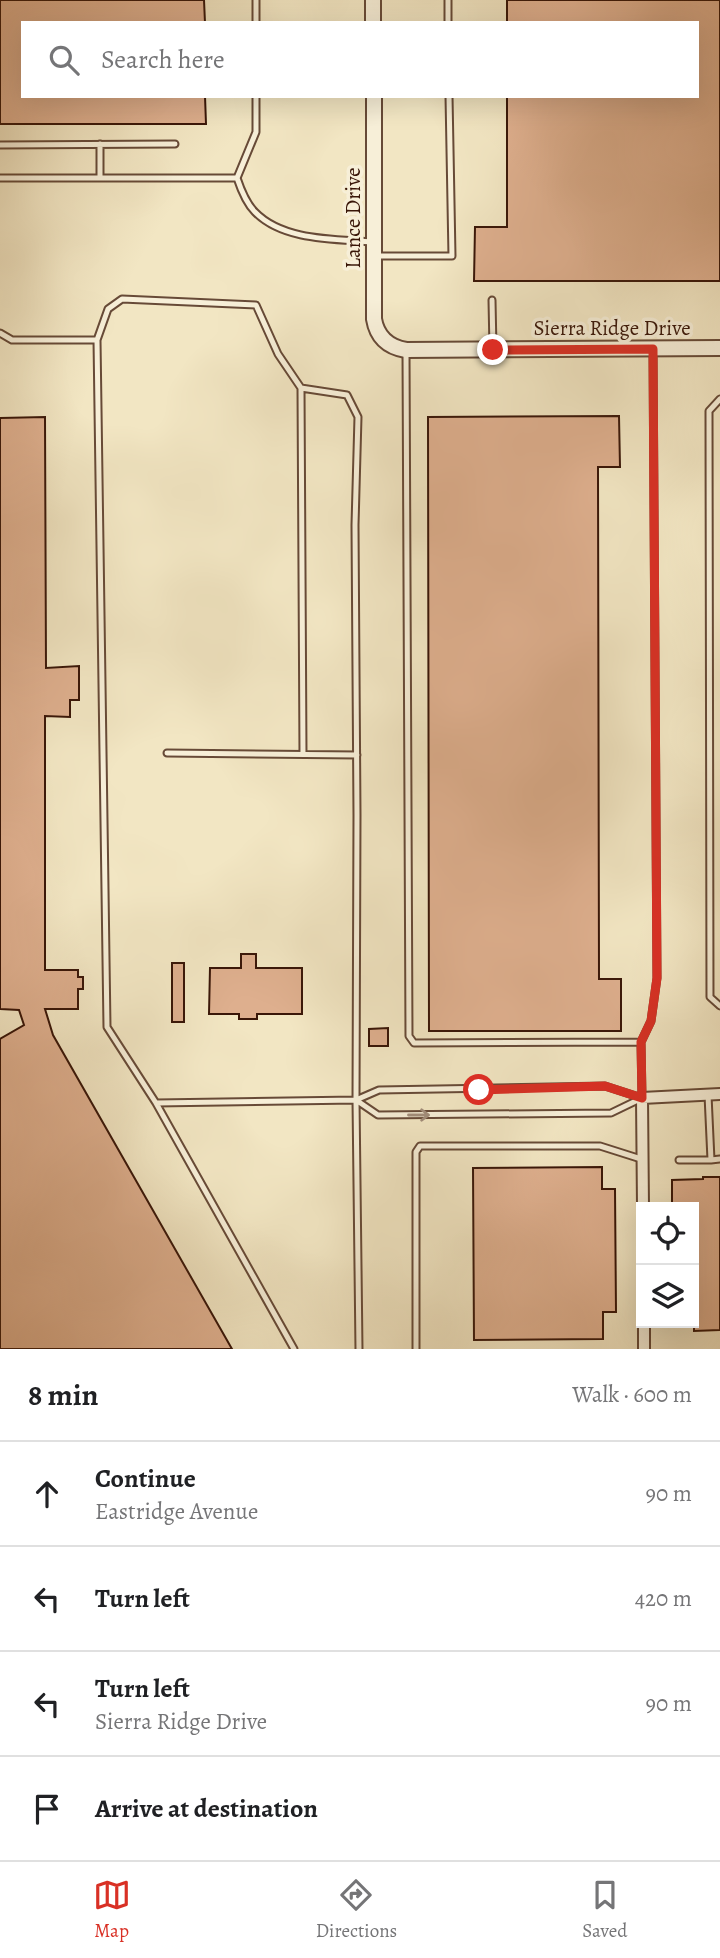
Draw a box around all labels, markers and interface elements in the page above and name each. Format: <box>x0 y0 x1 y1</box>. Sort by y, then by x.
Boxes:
search box <box>21 21 699 98</box>
icon: search <box>45 41 83 79</box>
text: Search here <box>101 42 225 77</box>
street label: Lance Drive <box>339 167 367 269</box>
street label: Sierra Ridge Drive <box>533 314 691 342</box>
route end <box>477 334 508 365</box>
route start <box>463 1074 494 1105</box>
one-way arrow <box>408 1108 431 1122</box>
map controls <box>636 1202 699 1328</box>
button: locate <box>636 1202 699 1265</box>
button: layers <box>636 1265 699 1328</box>
text: 8 min <box>28 1375 98 1415</box>
text: Walk · 600 m <box>572 1379 692 1410</box>
text: Continue <box>95 1461 196 1496</box>
icon: ahead <box>28 1475 66 1513</box>
text: 90 m <box>646 1478 692 1509</box>
text: Eastridge Avenue <box>95 1496 258 1527</box>
icon: left <box>28 1580 66 1618</box>
text: Turn left <box>95 1581 190 1616</box>
text: 420 m <box>635 1583 692 1614</box>
text: Turn left <box>95 1671 190 1706</box>
icon: left <box>28 1685 66 1723</box>
text: 90 m <box>646 1688 692 1719</box>
text: Sierra Ridge Drive <box>95 1706 267 1737</box>
icon: arrive <box>28 1790 66 1828</box>
text: Arrive at destination <box>95 1791 318 1826</box>
tab: Map <box>93 1876 131 1944</box>
tab: Directions <box>316 1876 397 1944</box>
tab: Saved <box>582 1876 627 1944</box>

